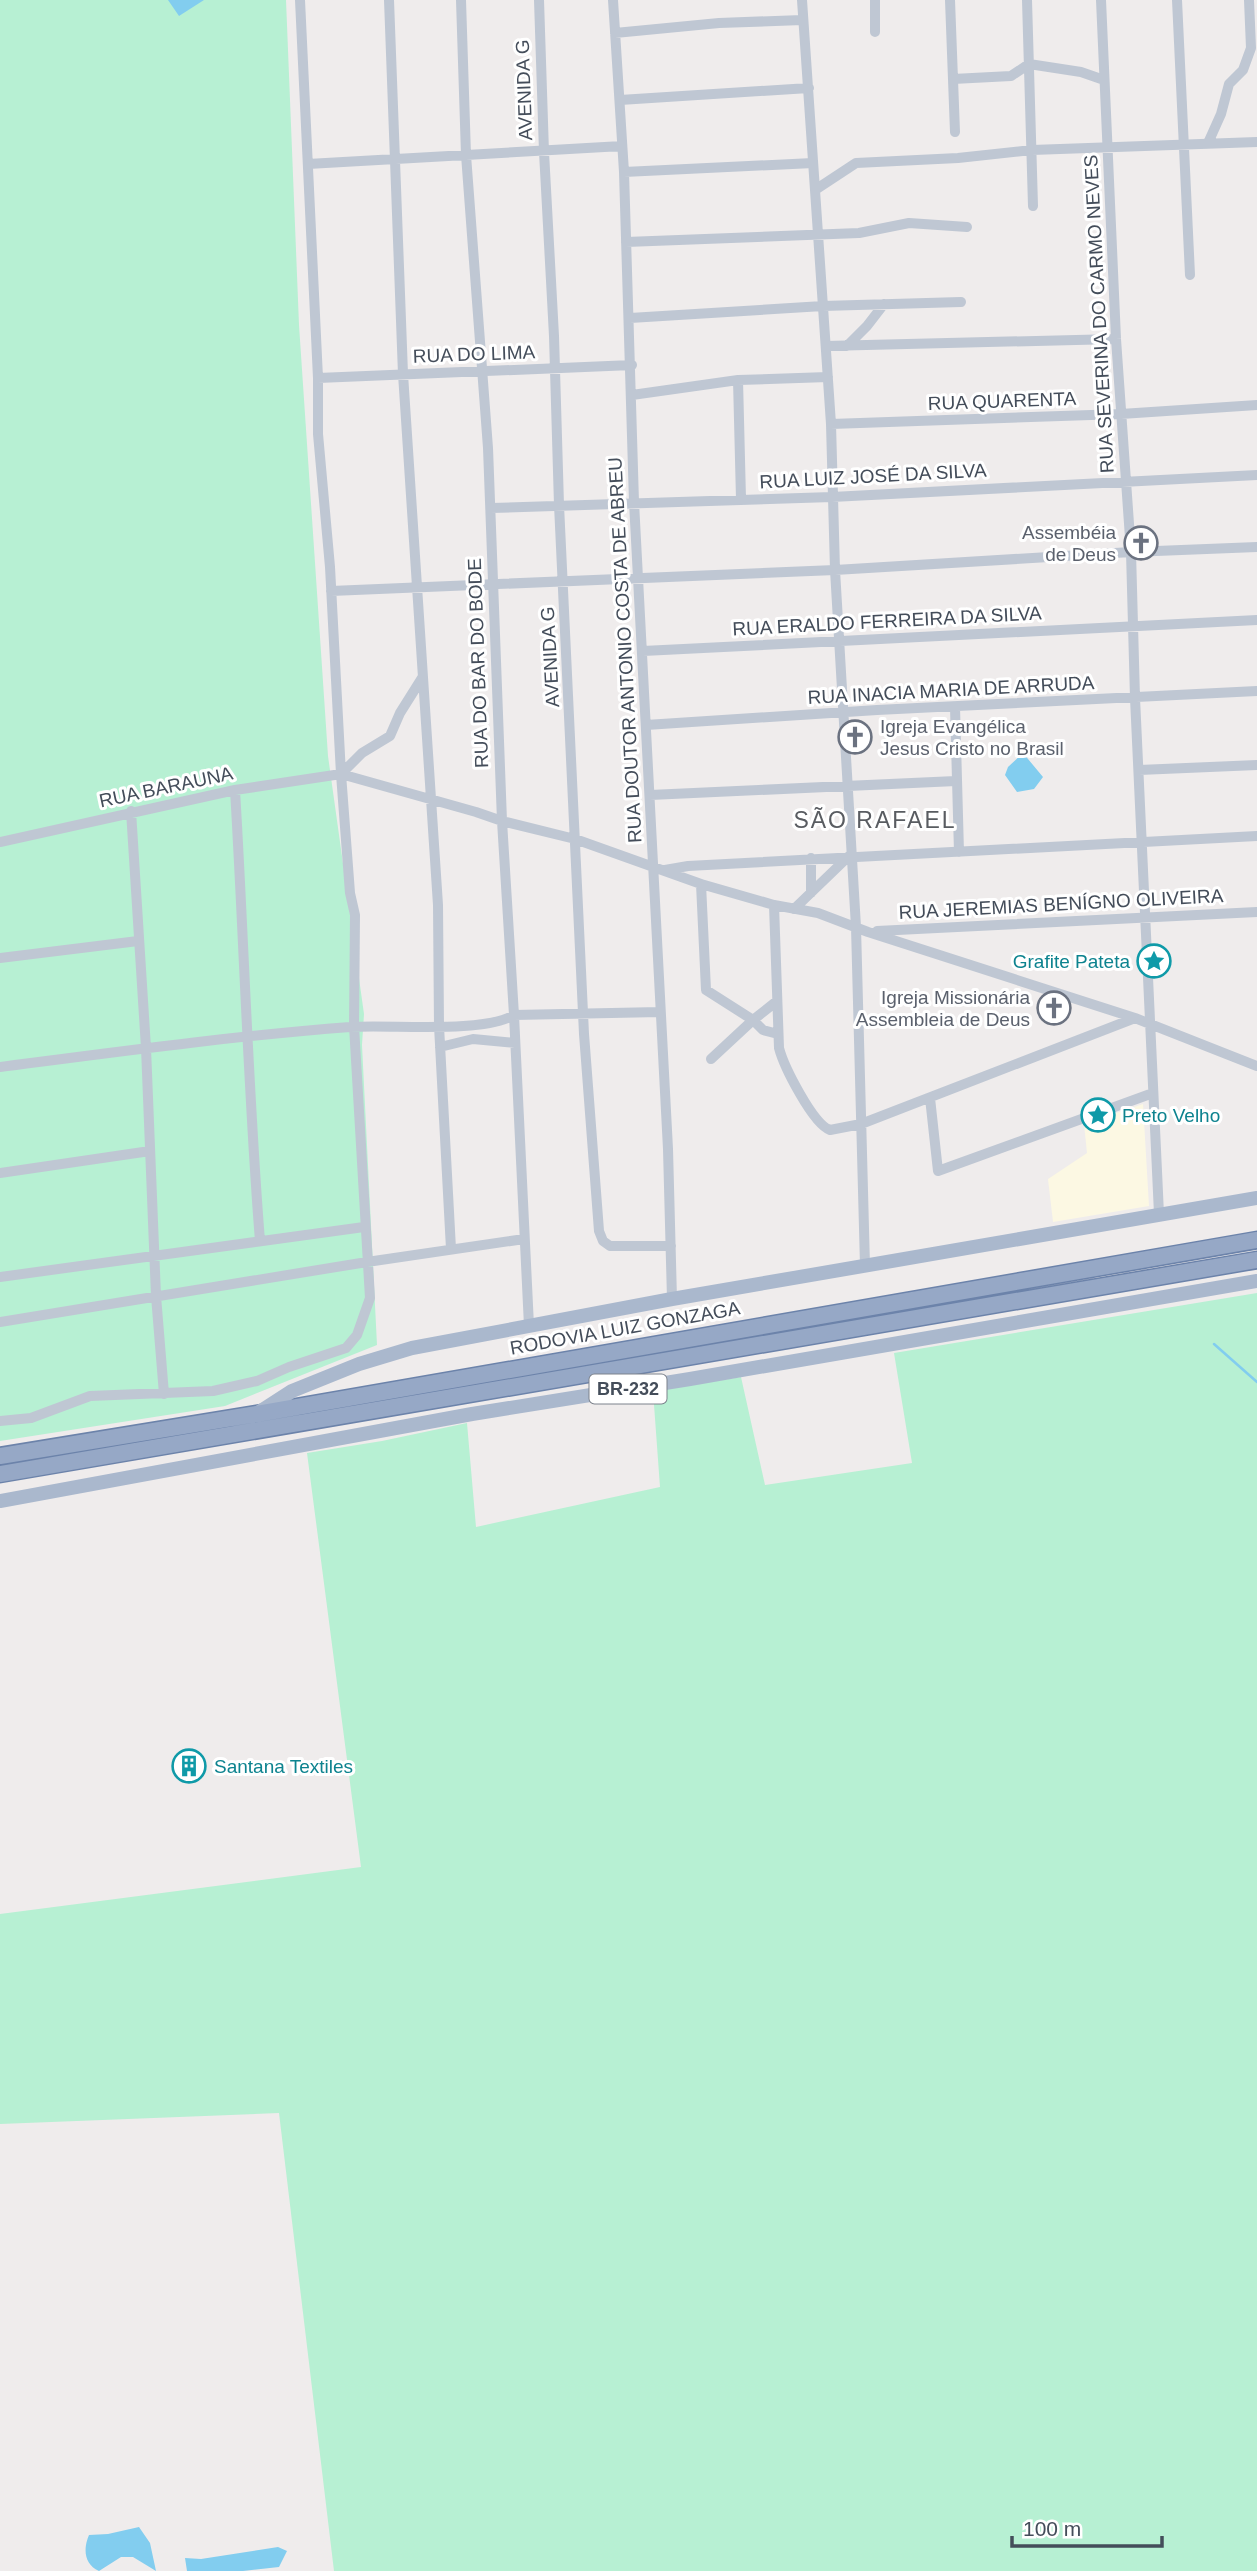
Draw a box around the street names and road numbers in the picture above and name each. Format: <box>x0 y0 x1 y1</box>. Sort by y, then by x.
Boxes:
street label: AVENIDA G <box>512 39 536 141</box>
street label: RUA SEVERINA DO CARMO NEVES <box>1080 154 1118 474</box>
street label: RUA DO LIMA <box>412 341 536 367</box>
street label: RUA QUARENTA <box>927 388 1077 414</box>
street label: RUA DOUTOR ANTONIO COSTA DE ABREU <box>604 457 646 843</box>
street label: RUA LUIZ JOSÉ DA SILVA <box>759 460 987 492</box>
street label: RUA DO BAR DO BODE <box>464 558 492 768</box>
street label: RUA ERALDO FERREIRA DA SILVA <box>732 602 1043 640</box>
street label: AVENIDA G <box>537 606 563 708</box>
street label: RUA INACIA MARIA DE ARRUDA <box>807 672 1095 708</box>
street label: RUA BARAUNA <box>97 763 235 811</box>
street label: RUA JEREMIAS BENÍGNO OLIVEIRA <box>898 885 1224 923</box>
street label: RODOVIA LUIZ GONZAGA <box>508 1297 742 1359</box>
road number: BR-232 <box>590 1374 666 1404</box>

